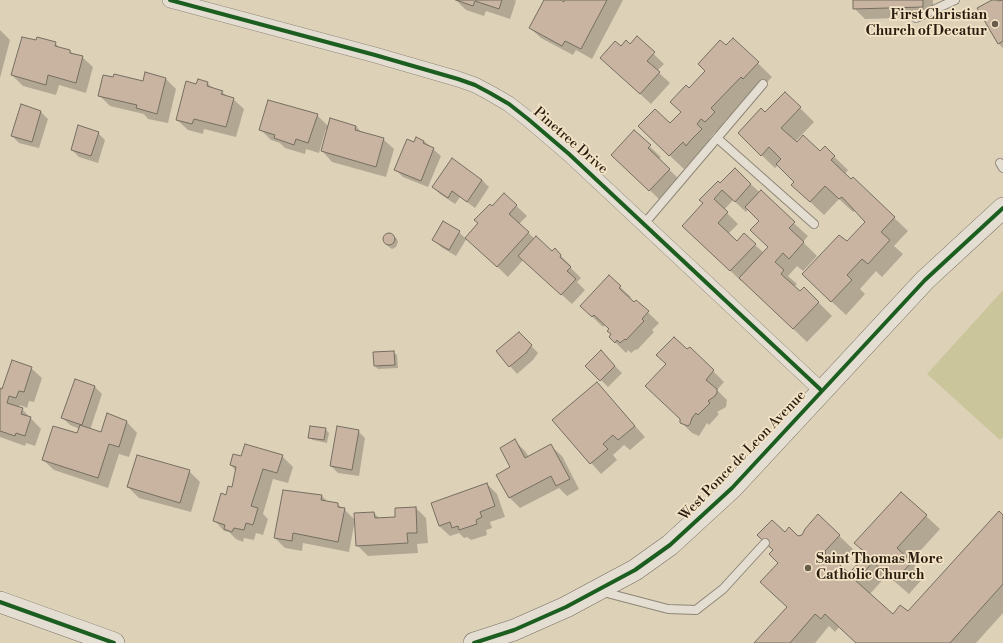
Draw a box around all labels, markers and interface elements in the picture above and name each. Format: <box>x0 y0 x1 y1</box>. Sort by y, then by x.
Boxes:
place label: First Christian Church of Decatur <box>865 8 987 40</box>
marker: First Christian Church of Decatur <box>990 19 1000 29</box>
street label: Pinetree Drive <box>529 104 611 178</box>
street label: West Ponce de Leon Avenue <box>676 387 810 525</box>
place label: Saint Thomas More Catholic Church <box>816 552 943 584</box>
marker: Saint Thomas More Catholic Church <box>803 563 813 573</box>

